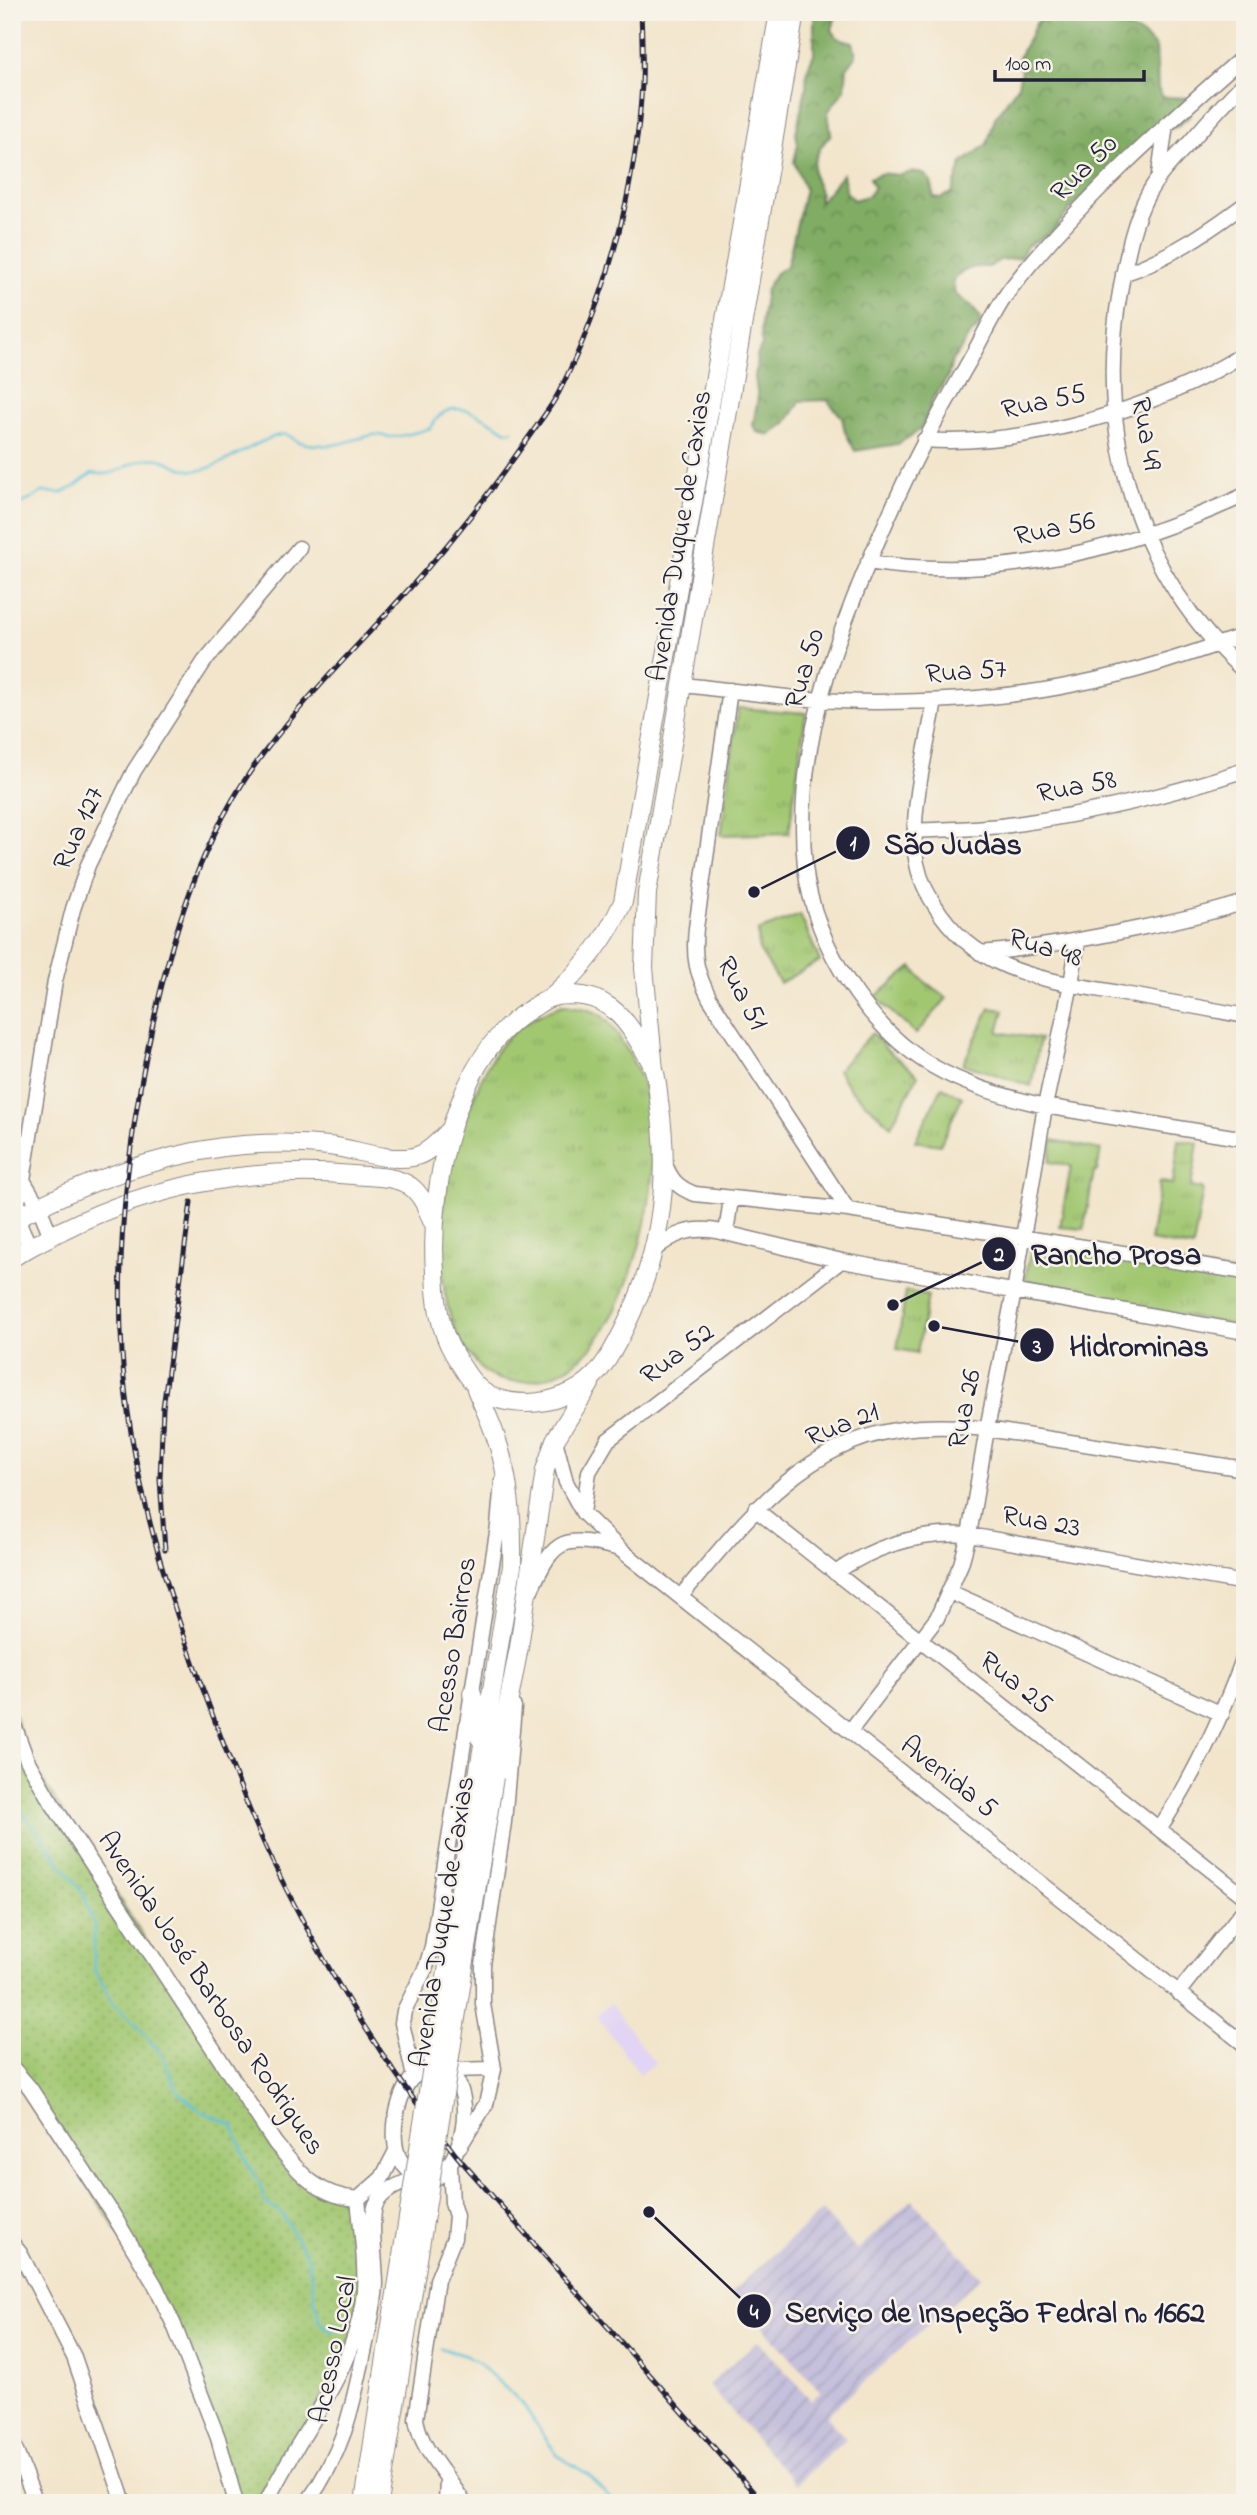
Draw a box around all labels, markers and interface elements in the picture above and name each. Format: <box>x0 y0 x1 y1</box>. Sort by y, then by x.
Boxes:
scale bar <box>995 38 1143 82</box>
text: 100 m <box>1005 50 1051 80</box>
street label: Rua 50 <box>1042 126 1128 212</box>
street label: Rua 55 <box>998 374 1090 432</box>
street label: Avenida Duque de Caxias <box>638 387 724 685</box>
street label: Rua 49 <box>1118 394 1172 474</box>
street label: Rua 56 <box>1011 501 1099 559</box>
street label: Rua 50 <box>775 624 837 714</box>
street label: Rua 57 <box>924 650 1008 696</box>
street label: Rua 58 <box>1034 760 1120 816</box>
street label: Rua 127 <box>43 780 117 877</box>
callout: São Judas <box>836 818 1036 869</box>
text: São Judas <box>884 825 1022 869</box>
text: 1 <box>850 830 857 860</box>
street label: Rua 48 <box>1003 918 1087 980</box>
street label: Rua 51 <box>704 950 778 1038</box>
callout: Rancho Prosa <box>982 1228 1215 1279</box>
text: Rancho Prosa <box>1031 1235 1201 1279</box>
text: 2 <box>993 1241 1005 1271</box>
street label: Rua 52 <box>632 1313 724 1396</box>
callout: Hidrominas <box>1020 1320 1222 1371</box>
text: Hidrominas <box>1069 1327 1209 1371</box>
text: 3 <box>1032 1333 1042 1363</box>
street label: Rua 26 <box>938 1366 994 1452</box>
street label: Rua 21 <box>800 1393 886 1459</box>
street label: Rua 23 <box>999 1496 1083 1550</box>
street label: Acesso Bairros <box>421 1554 489 1736</box>
street label: Rua 25 <box>969 1642 1061 1726</box>
street label: Avenida 5 <box>890 1727 1006 1829</box>
street label: Avenida Duque de Caxias <box>401 1773 487 2071</box>
street label: Avenida José Barbosa Rodrigues <box>86 1824 334 2164</box>
street label: Acesso Local <box>301 2273 369 2427</box>
callout: Serviço de Inspeção Fedral nº 1662 <box>736 2286 1219 2337</box>
text: Serviço de Inspeção Fedral nº 1662 <box>785 2293 1205 2337</box>
text: 4 <box>750 2299 759 2329</box>

